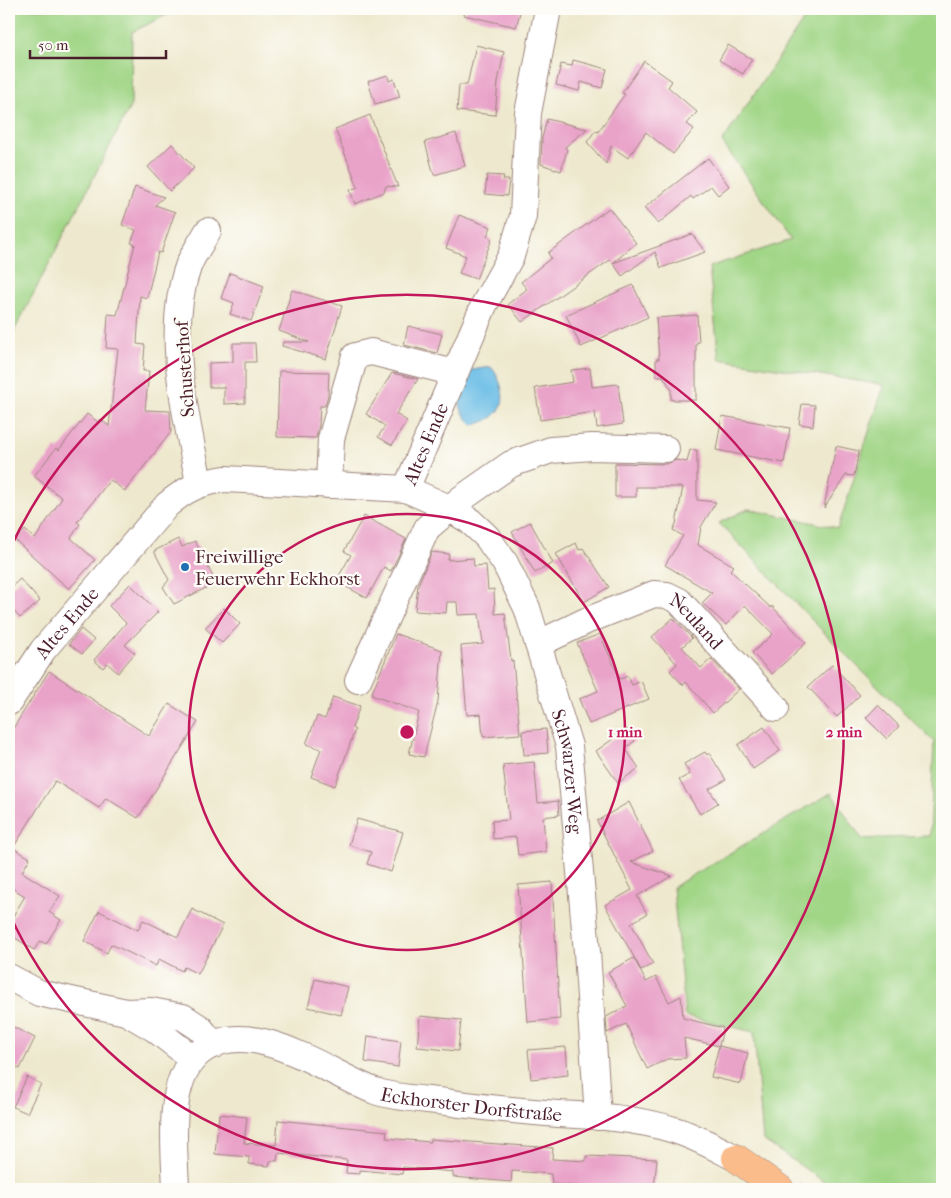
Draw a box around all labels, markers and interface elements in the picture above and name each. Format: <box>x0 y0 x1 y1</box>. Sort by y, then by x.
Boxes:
scale bar <box>30 28 166 60</box>
text: 50 m <box>38 36 69 54</box>
street label: Schusterhof <box>170 316 199 418</box>
street label: Altes Ende <box>399 400 453 489</box>
place label: Freiwillige Feuerwehr Eckhorst <box>195 546 361 590</box>
marker: Freiwillige Feuerwehr Eckhorst <box>179 561 191 573</box>
street label: Altes Ende <box>30 583 104 664</box>
street label: Neuland <box>666 588 728 655</box>
street label: Schwarzer Weg <box>546 707 587 836</box>
centre of rings <box>398 723 416 741</box>
text: 1 min <box>608 723 642 741</box>
text: 2 min <box>826 723 863 741</box>
street label: Eckhorster Dorfstraße <box>378 1083 563 1126</box>

